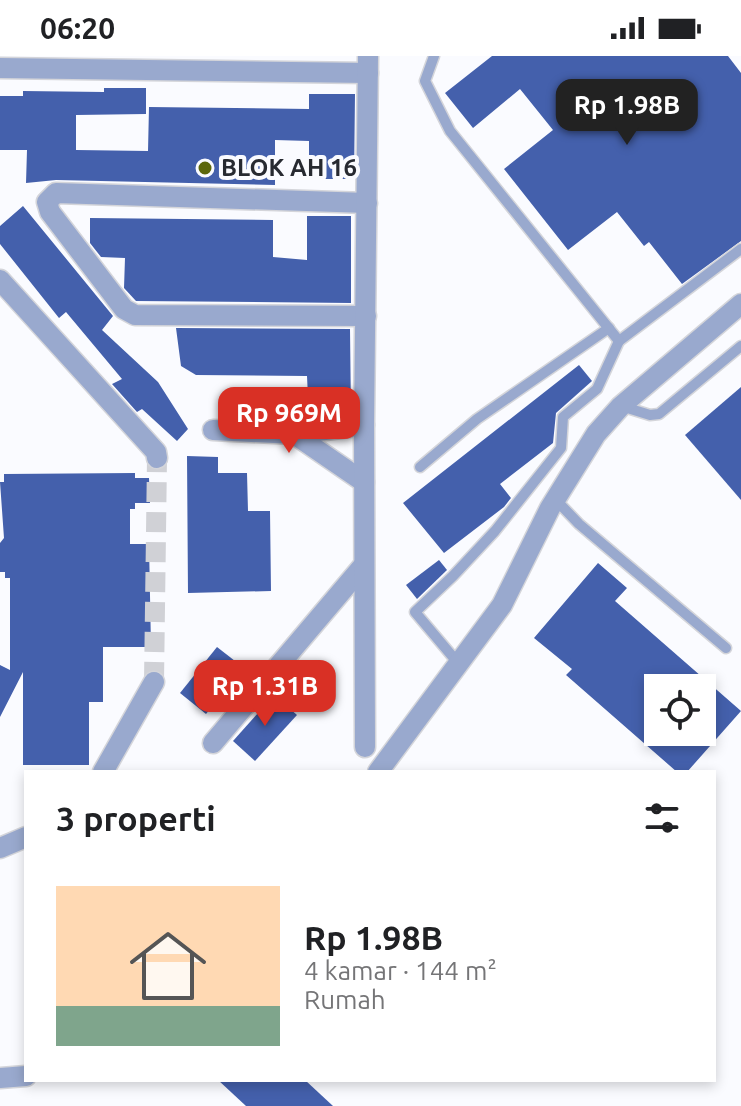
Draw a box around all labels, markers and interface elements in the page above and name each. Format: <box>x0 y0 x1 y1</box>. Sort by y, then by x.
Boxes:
text: 06:20 <box>40 11 115 45</box>
pin: Rp 1.98B <box>544 79 710 147</box>
text: Rp 1.98B <box>574 90 680 119</box>
place label: BLOK AH 16 <box>221 154 357 181</box>
marker: BLOK AH 16 <box>196 159 214 177</box>
pin: Rp 969M <box>215 387 363 455</box>
text: Rp 969M <box>236 398 342 427</box>
pin: Rp 1.31B <box>182 660 348 728</box>
text: Rp 1.31B <box>212 671 318 700</box>
map controls <box>644 674 716 746</box>
button: locate <box>644 674 716 746</box>
icon: filters <box>640 796 684 840</box>
text: 3 properti <box>56 799 216 837</box>
icon: home <box>120 918 216 1014</box>
text: Rp 1.98B <box>304 918 443 956</box>
text: 4 kamar · 144 m² <box>304 956 497 985</box>
text: Rumah <box>304 985 386 1014</box>

